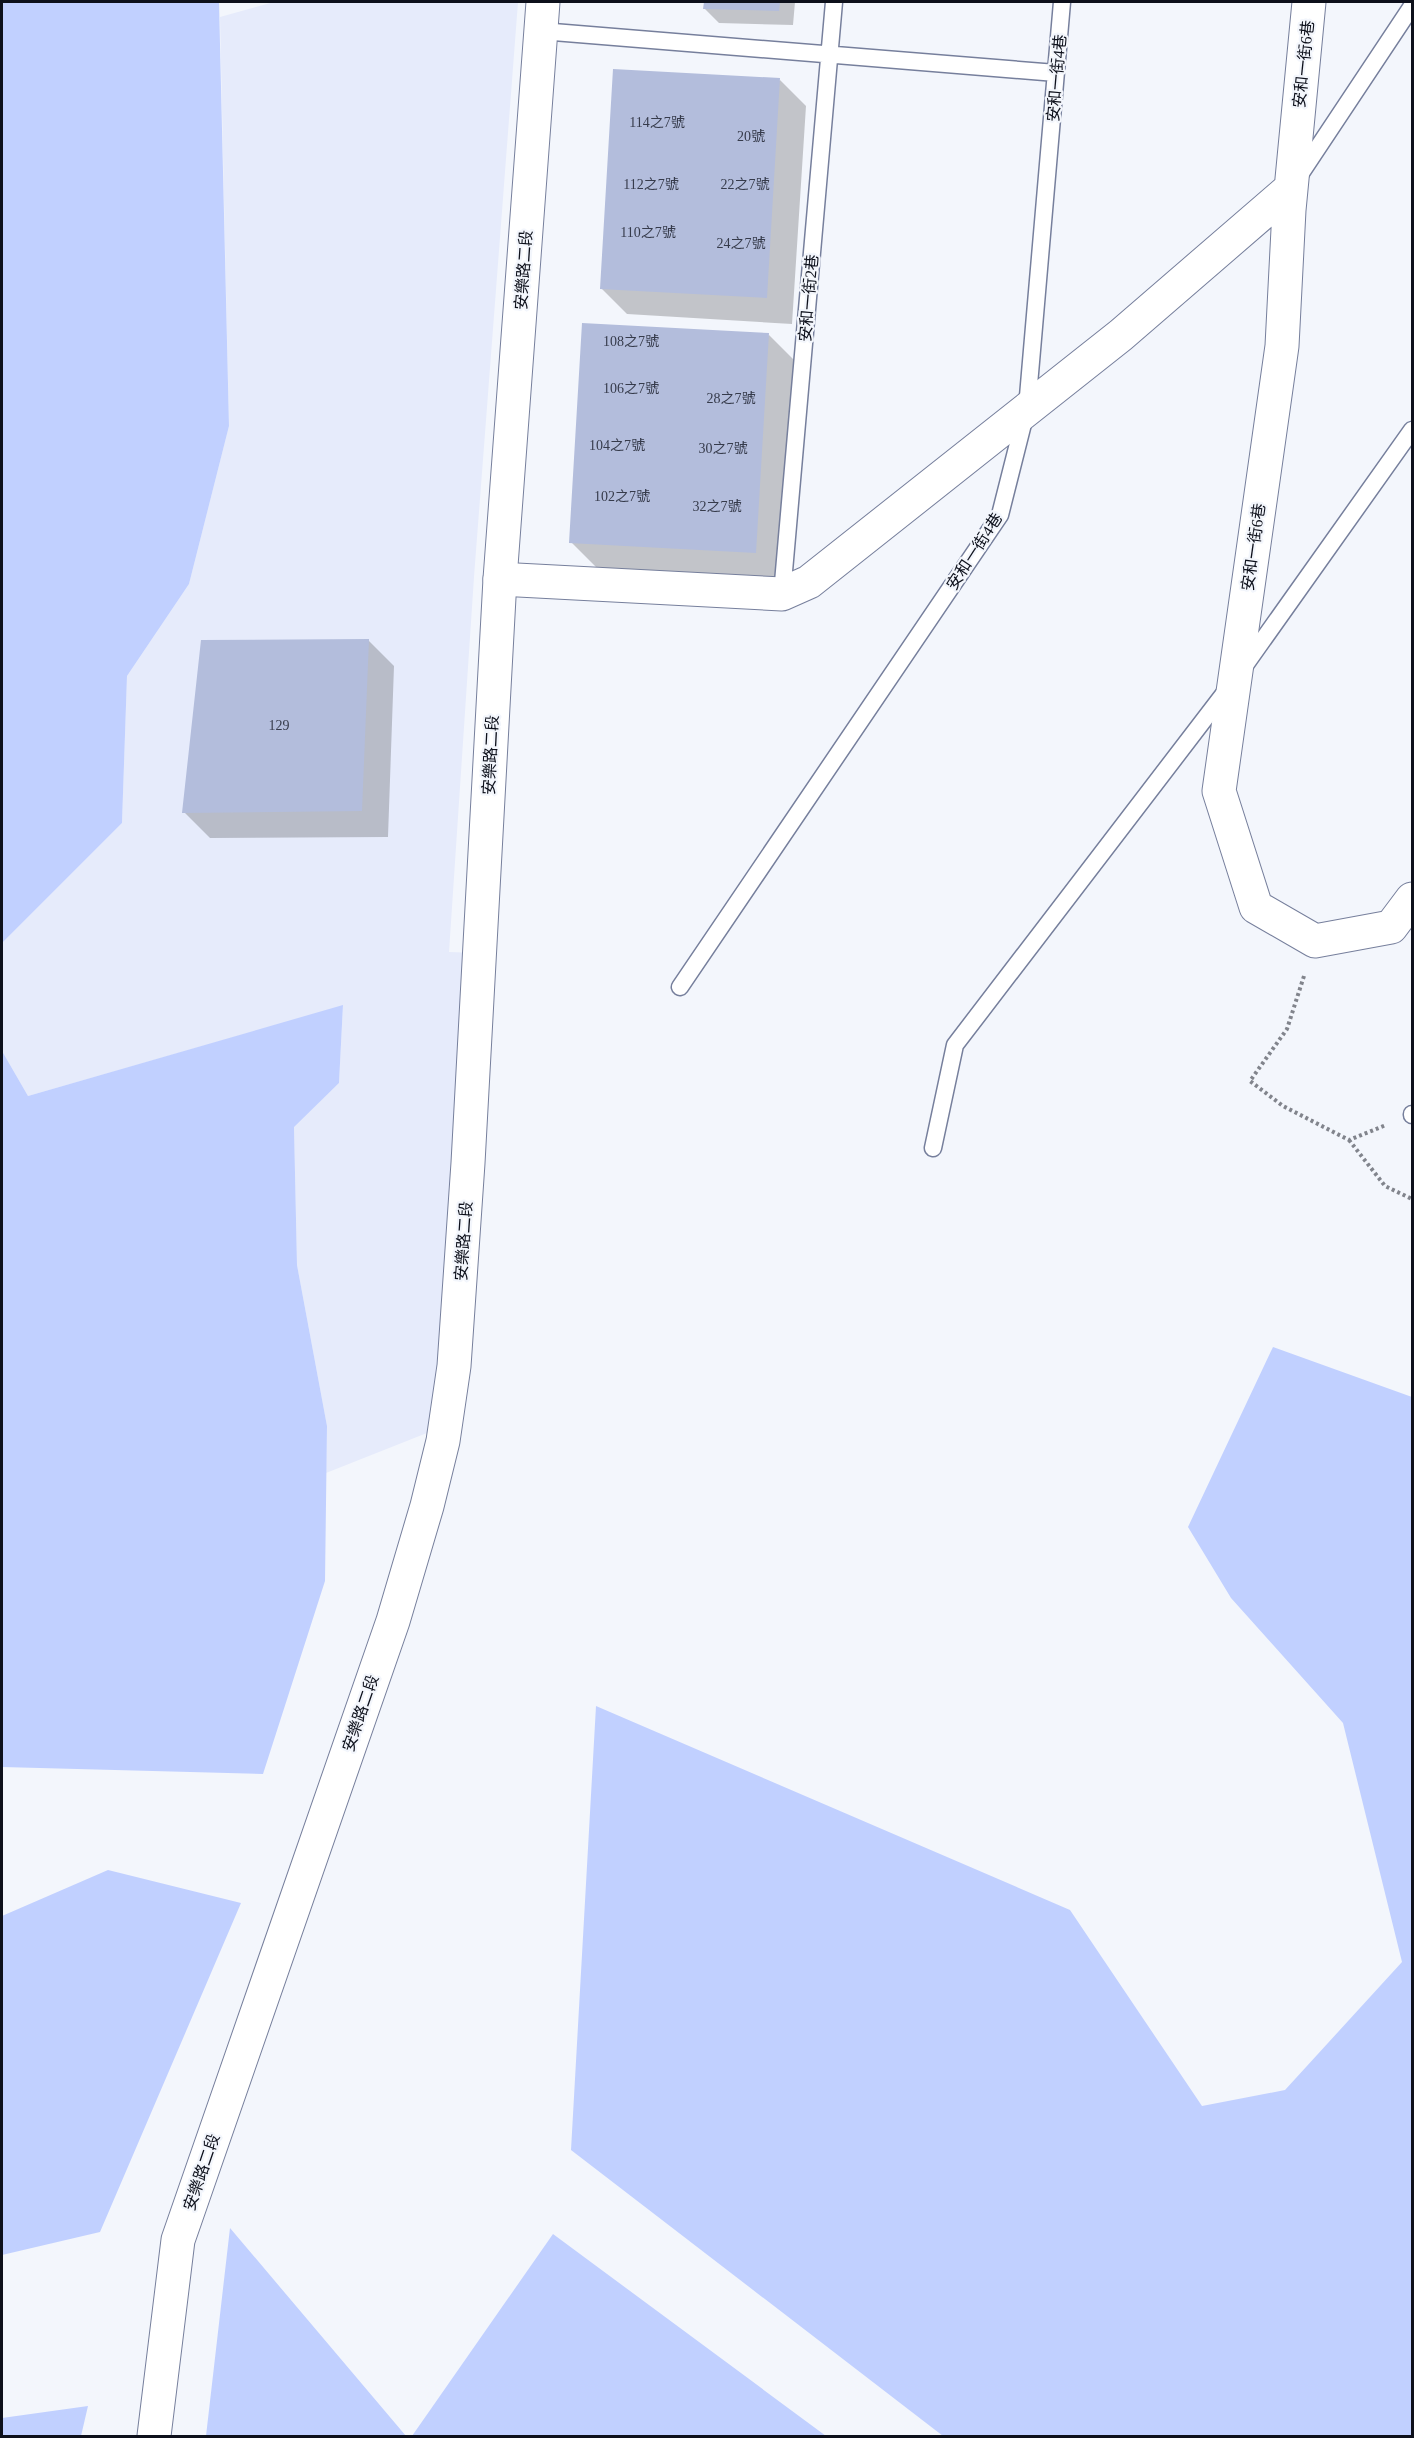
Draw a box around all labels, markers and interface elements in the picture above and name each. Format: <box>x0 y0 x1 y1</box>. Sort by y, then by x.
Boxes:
street label: 安和一街6巷 <box>1290 19 1317 109</box>
street label: 安和一街4巷 <box>1044 33 1069 123</box>
house number: 114之7號 <box>629 115 685 130</box>
house number: 20號 <box>737 129 765 144</box>
house number: 112之7號 <box>623 177 679 192</box>
house number: 22之7號 <box>721 177 770 192</box>
house number: 110之7號 <box>620 225 676 240</box>
street label: 安樂路二段 <box>512 230 535 311</box>
house number: 24之7號 <box>717 236 766 251</box>
street label: 安和一街2巷 <box>796 253 821 343</box>
house number: 108之7號 <box>603 334 659 349</box>
house number: 106之7號 <box>603 381 659 396</box>
house number: 28之7號 <box>707 391 756 406</box>
house number: 104之7號 <box>589 438 645 453</box>
house number: 30之7號 <box>699 441 748 456</box>
house number: 102之7號 <box>594 489 650 504</box>
house number: 32之7號 <box>693 499 742 514</box>
street label: 安和一街6巷 <box>1239 502 1268 592</box>
street label: 安和一街4巷 <box>943 510 1006 593</box>
street label: 安樂路二段 <box>480 715 501 795</box>
house number: 129 <box>269 718 290 733</box>
street label: 安樂路二段 <box>452 1201 475 1282</box>
street label: 安樂路二段 <box>339 1673 382 1754</box>
street label: 安樂路二段 <box>180 2132 223 2213</box>

